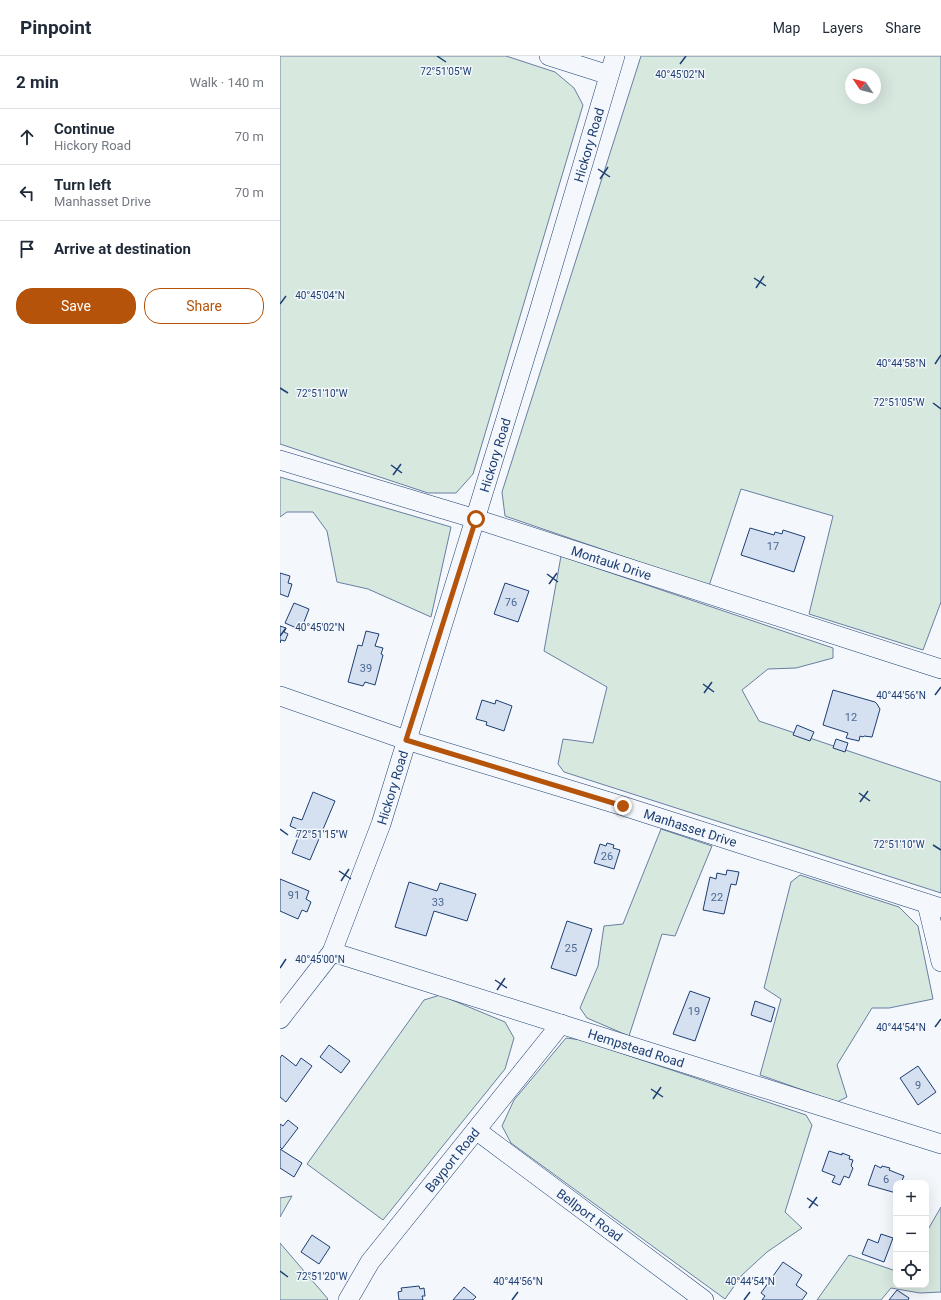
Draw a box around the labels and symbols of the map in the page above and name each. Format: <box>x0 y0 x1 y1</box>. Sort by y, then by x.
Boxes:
text: 72°51'05"W <box>420 66 472 77</box>
north arrow <box>845 68 881 104</box>
text: 40°45'02"N <box>655 69 705 80</box>
street label: Hickory Road <box>571 106 607 184</box>
text: 40°45'04"N <box>295 290 345 301</box>
text: 40°44'58"N <box>876 358 926 369</box>
text: 72°51'10"W <box>296 388 348 399</box>
text: 72°51'05"W <box>873 397 925 408</box>
street label: Hickory Road <box>477 416 514 494</box>
route start <box>467 510 485 528</box>
house number: 17 <box>767 540 779 553</box>
street label: Montauk Drive <box>569 543 653 583</box>
house number: 76 <box>505 596 517 609</box>
text: 40°45'02"N <box>295 622 345 633</box>
house number: 39 <box>360 662 372 675</box>
text: 40°44'56"N <box>876 690 926 701</box>
house number: 12 <box>845 711 857 724</box>
street label: Hickory Road <box>374 749 411 827</box>
route end <box>614 797 632 815</box>
street label: Manhasset Drive <box>642 806 739 850</box>
text: 72°51'15"W <box>296 829 348 840</box>
text: 72°51'10"W <box>873 839 925 850</box>
house number: 26 <box>601 850 613 863</box>
house number: 91 <box>288 889 300 902</box>
house number: 22 <box>711 891 723 904</box>
house number: 33 <box>432 896 444 909</box>
house number: 25 <box>565 942 577 955</box>
text: 40°45'00"N <box>295 954 345 965</box>
house number: 19 <box>688 1005 700 1018</box>
text: 40°44'54"N <box>876 1022 926 1033</box>
street label: Hempstead Road <box>586 1026 686 1071</box>
house number: 9 <box>915 1079 921 1092</box>
street label: Bayport Road <box>422 1125 483 1195</box>
house number: 6 <box>883 1173 889 1186</box>
street label: Bellport Road <box>554 1186 625 1245</box>
text: 72°51'20"W <box>296 1271 348 1282</box>
text: 40°44'56"N <box>493 1276 543 1287</box>
text: 40°44'54"N <box>725 1276 775 1287</box>

